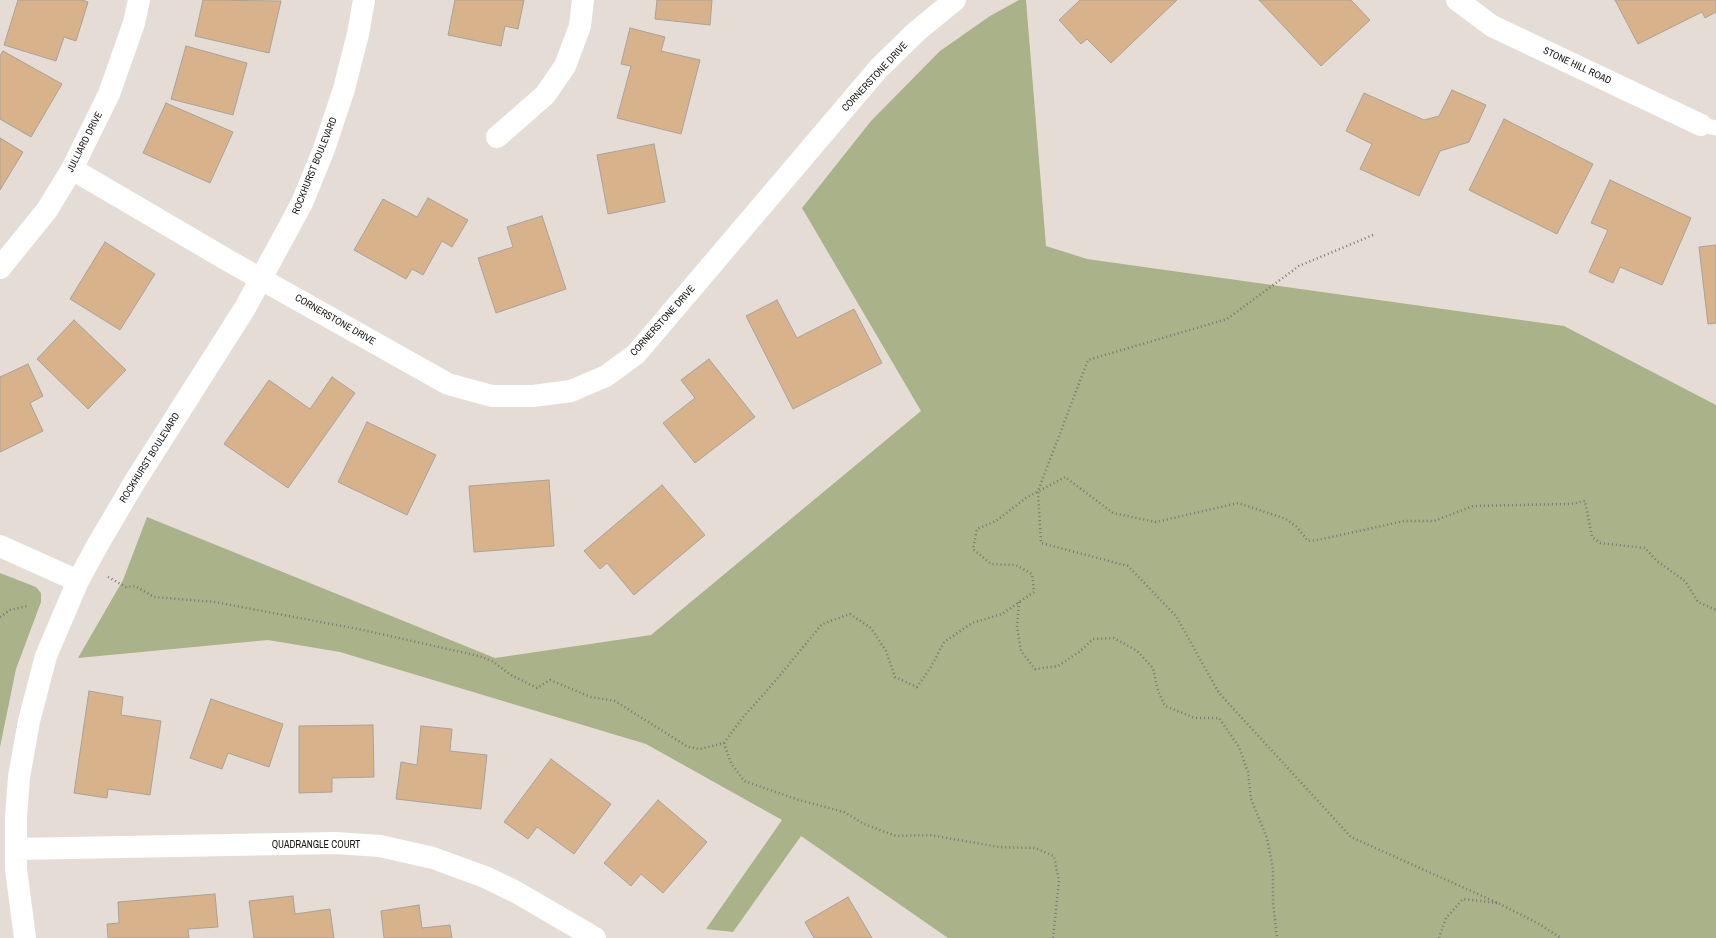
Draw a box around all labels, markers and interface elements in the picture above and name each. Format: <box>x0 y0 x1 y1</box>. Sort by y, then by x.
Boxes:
street label: CORNERSTONE DRIVE <box>840 40 910 114</box>
street label: STONE HILL ROAD <box>1541 45 1613 87</box>
street label: JULLIARD DRIVE <box>65 110 105 174</box>
street label: ROCKHURST BOULEVARD <box>290 115 340 217</box>
street label: CORNERSTONE DRIVE <box>628 283 698 359</box>
street label: CORNERSTONE DRIVE <box>293 292 377 348</box>
street label: ROCKHURST BOULEVARD <box>117 411 183 505</box>
street label: QUADRANGLE COURT <box>272 839 360 851</box>

